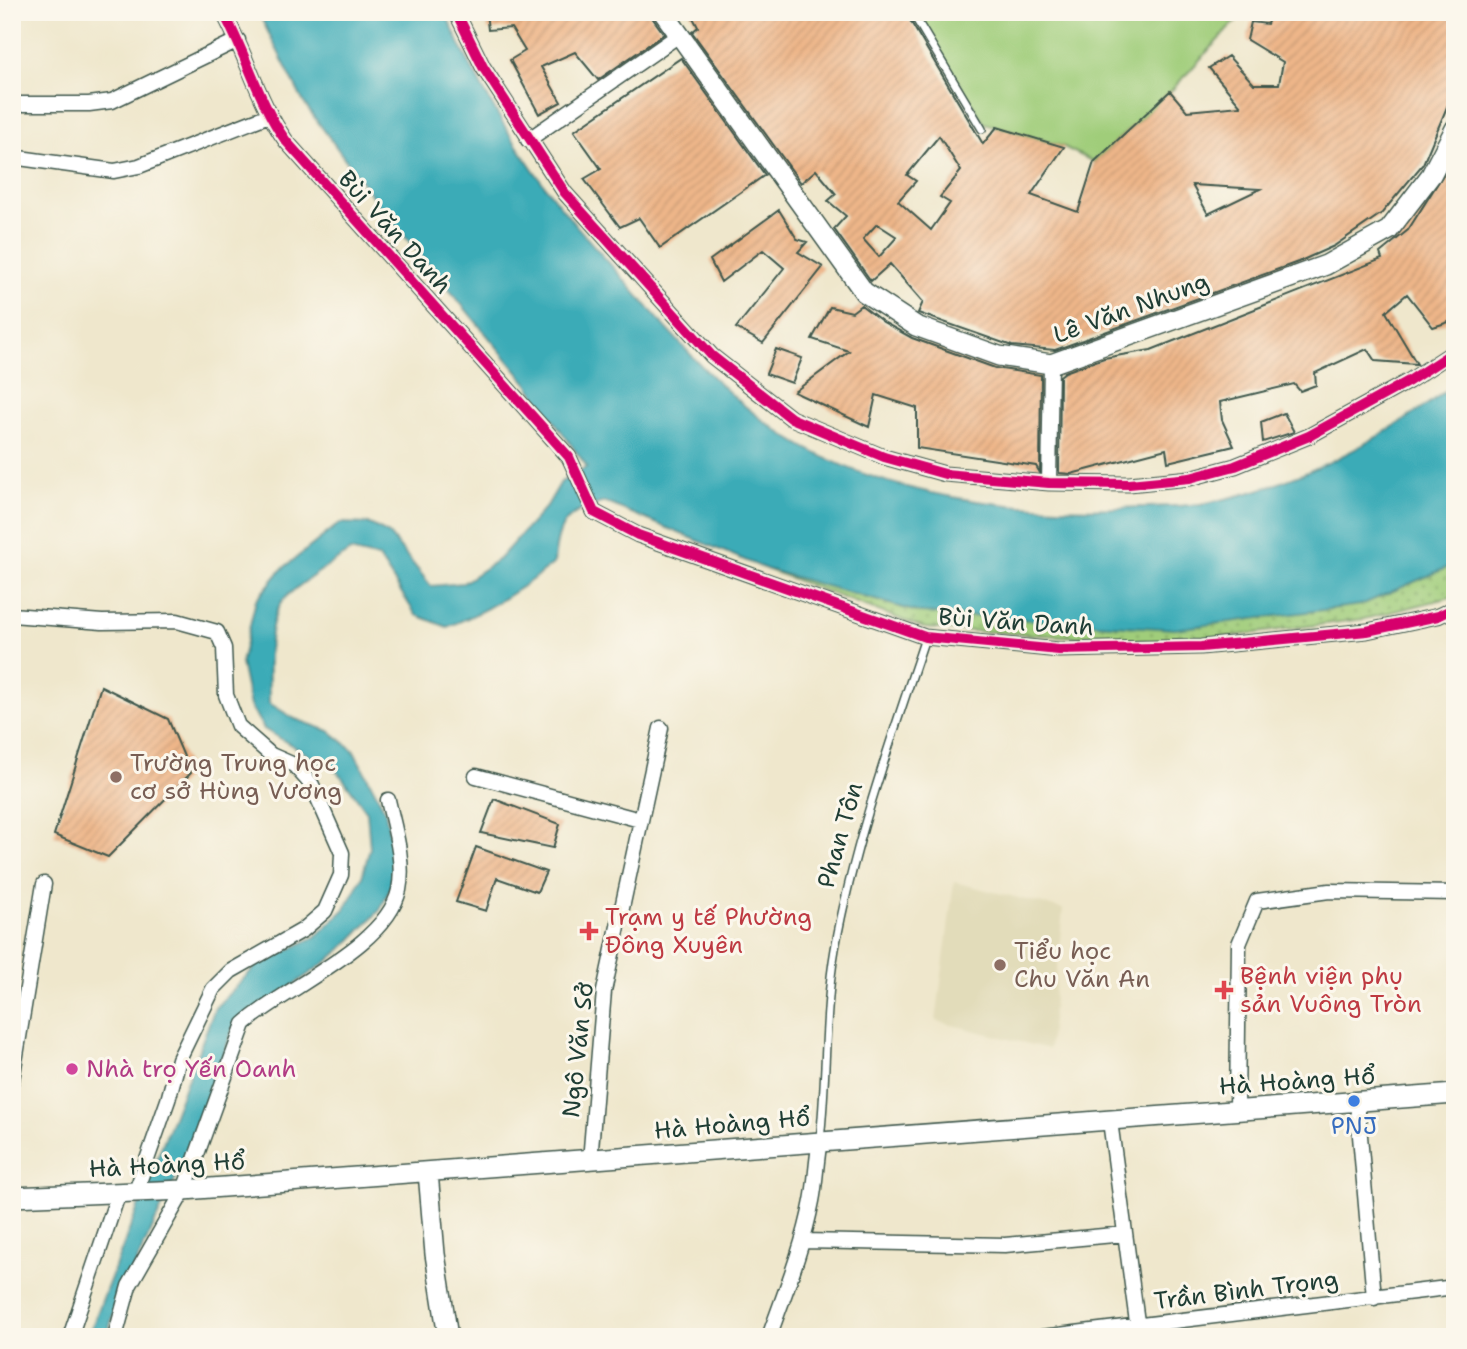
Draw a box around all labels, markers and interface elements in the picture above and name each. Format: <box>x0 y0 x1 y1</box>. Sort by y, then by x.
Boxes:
street label: Bùi Văn Danh <box>331 163 459 301</box>
street label: Lê Văn Nhung <box>1049 265 1213 351</box>
street label: Bùi Văn Danh <box>937 601 1095 643</box>
place label: Trường Trung học cơ sở Hùng Vương <box>130 747 342 807</box>
marker: Trường Trung học cơ sở Hùng Vương <box>108 769 124 785</box>
street label: Phan Tôn <box>810 778 870 892</box>
place label: Trạm y tế Phường Đông Xuyên <box>605 901 812 961</box>
marker: Trạm y tế Phường Đông Xuyên <box>579 921 599 941</box>
place label: Tiểu học Chu Văn An <box>1014 935 1150 995</box>
marker: Tiểu học Chu Văn An <box>992 957 1008 973</box>
place label: Bệnh viện phụ sản Vuông Tròn <box>1240 960 1422 1020</box>
street label: Ngô Văn Sở <box>555 980 601 1119</box>
marker: Bệnh viện phụ sản Vuông Tròn <box>1214 980 1234 1000</box>
place label: Nhà trọ Yến Oanh <box>86 1053 297 1085</box>
street label: Hà Hoàng Hổ <box>1218 1060 1377 1102</box>
marker: Nhà trọ Yến Oanh <box>64 1061 80 1077</box>
marker: PNJ <box>1346 1093 1362 1109</box>
street label: Hà Hoàng Hổ <box>653 1101 812 1147</box>
place label: PNJ <box>1331 1110 1377 1142</box>
street label: Hà Hoàng Hổ <box>88 1145 246 1185</box>
street label: Trần Bình Trọng <box>1152 1263 1340 1317</box>

